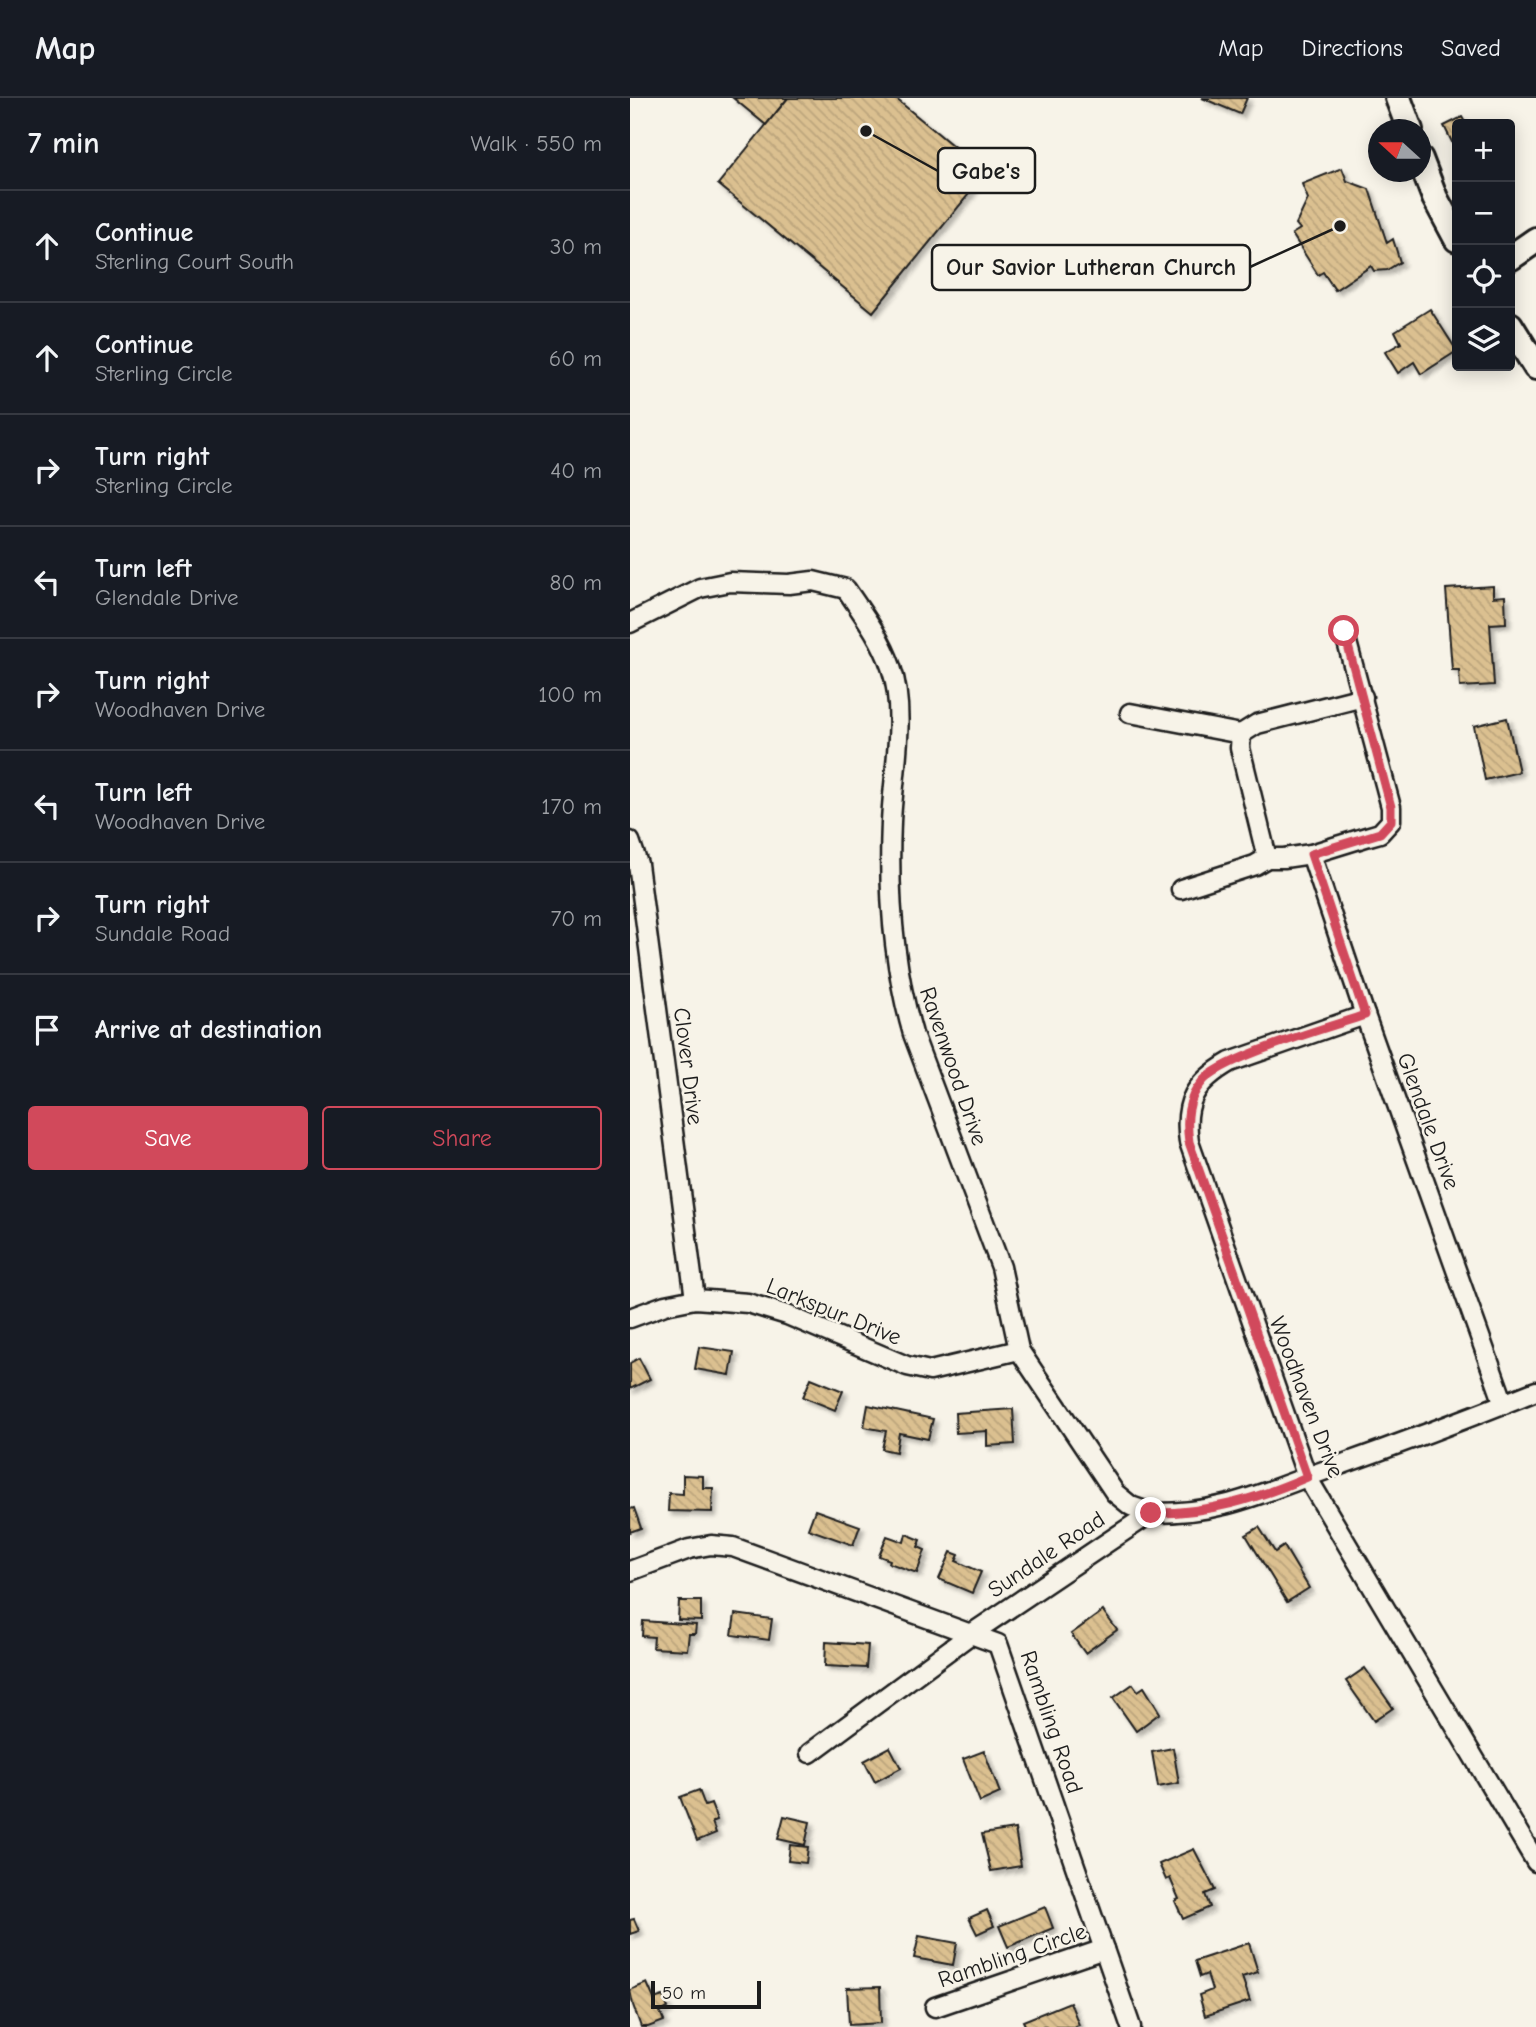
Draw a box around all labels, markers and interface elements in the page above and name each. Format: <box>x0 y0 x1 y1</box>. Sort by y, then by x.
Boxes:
text: Map <box>35 29 96 67</box>
text: Map <box>1218 34 1264 62</box>
text: Directions <box>1302 34 1403 62</box>
text: Saved <box>1441 34 1501 62</box>
north arrow <box>1368 119 1431 182</box>
map controls <box>1452 119 1515 371</box>
button: + <box>1452 119 1515 182</box>
text: 7 min <box>28 126 100 161</box>
text: Walk · 550 m <box>471 130 602 157</box>
callout: Gabe's <box>938 148 1035 193</box>
text: Gabe's <box>952 157 1020 185</box>
button: − <box>1452 182 1515 245</box>
text: Continue <box>95 218 193 248</box>
icon: ahead <box>28 227 66 265</box>
text: 30 m <box>550 233 602 260</box>
callout: Our Savior Lutheran Church <box>932 245 1250 290</box>
button: locate <box>1452 245 1515 308</box>
text: Sterling Court South <box>95 248 294 275</box>
text: Our Savior Lutheran Church <box>946 253 1236 281</box>
button: layers <box>1452 308 1515 371</box>
text: Continue <box>95 330 193 360</box>
icon: ahead <box>28 339 66 377</box>
text: 60 m <box>549 345 602 372</box>
text: Sterling Circle <box>95 360 233 387</box>
text: Turn right <box>95 442 209 472</box>
icon: right <box>28 451 66 489</box>
text: 40 m <box>550 457 602 484</box>
text: Sterling Circle <box>95 472 233 499</box>
text: Turn left <box>95 554 192 584</box>
icon: left <box>28 563 66 601</box>
text: 80 m <box>549 569 602 596</box>
text: Glendale Drive <box>95 584 239 611</box>
route start <box>1328 615 1359 646</box>
text: Turn right <box>95 666 209 696</box>
icon: right <box>28 675 66 713</box>
text: 100 m <box>538 681 602 708</box>
text: Woodhaven Drive <box>95 696 265 723</box>
text: Turn left <box>95 778 192 808</box>
icon: left <box>28 787 66 825</box>
text: 170 m <box>541 793 602 820</box>
text: Woodhaven Drive <box>95 808 265 835</box>
text: Turn right <box>95 890 209 920</box>
icon: right <box>28 899 66 937</box>
text: 70 m <box>550 905 602 932</box>
text: Sundale Road <box>95 920 230 947</box>
street label: Ravenwood Drive <box>914 983 993 1149</box>
street label: Clover Drive <box>668 1006 709 1126</box>
icon: arrive <box>28 1011 66 1049</box>
text: Arrive at destination <box>95 1015 322 1045</box>
street label: Glendale Drive <box>1391 1049 1466 1193</box>
button: Save <box>28 1106 308 1170</box>
button: Share <box>322 1106 602 1170</box>
street label: Larkspur Drive <box>762 1272 905 1351</box>
street label: Woodhaven Drive <box>1263 1313 1350 1482</box>
route end <box>1135 1497 1166 1528</box>
street label: Sundale Road <box>983 1505 1110 1603</box>
street label: Rambling Road <box>1014 1647 1089 1797</box>
street label: Rambling Circle <box>935 1917 1090 1993</box>
scale bar <box>651 1978 761 2010</box>
text: 50 m <box>662 1982 706 2004</box>

